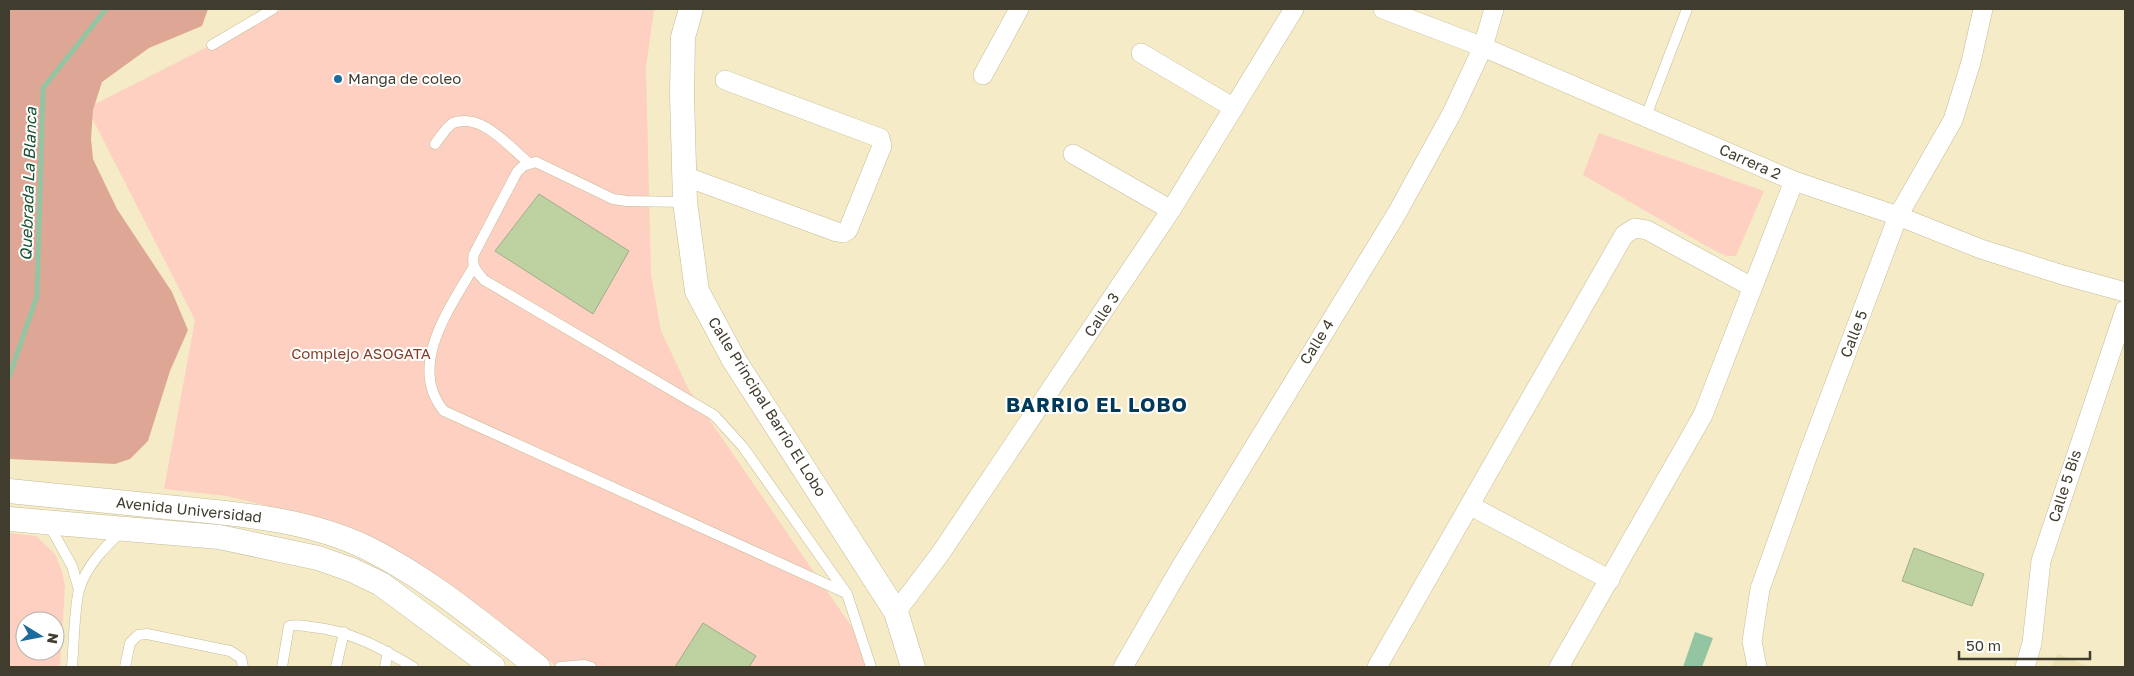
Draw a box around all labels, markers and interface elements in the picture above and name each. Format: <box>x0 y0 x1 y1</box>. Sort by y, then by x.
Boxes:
place label: Manga de coleo <box>348 69 461 87</box>
marker: Manga de coleo <box>332 73 344 85</box>
water label: Quebrada La Blanca <box>15 106 41 261</box>
street label: Carrera 2 <box>1717 140 1784 183</box>
street label: Calle 3 <box>1080 289 1122 340</box>
street label: Calle 5 <box>1836 307 1870 360</box>
street label: Calle Principal Barrio El Lobo <box>705 313 831 500</box>
street label: Calle 4 <box>1295 316 1337 367</box>
park label: Complejo ASOGATA <box>291 344 431 362</box>
district label: BARRIO EL LOBO <box>1006 392 1188 416</box>
street label: Calle 5 Bis <box>2044 447 2084 524</box>
street label: Avenida Universidad <box>115 492 263 526</box>
north arrow <box>15 611 65 661</box>
scale bar <box>1959 628 2090 660</box>
text: N <box>44 632 63 645</box>
text: 50 m <box>1966 636 2001 654</box>

